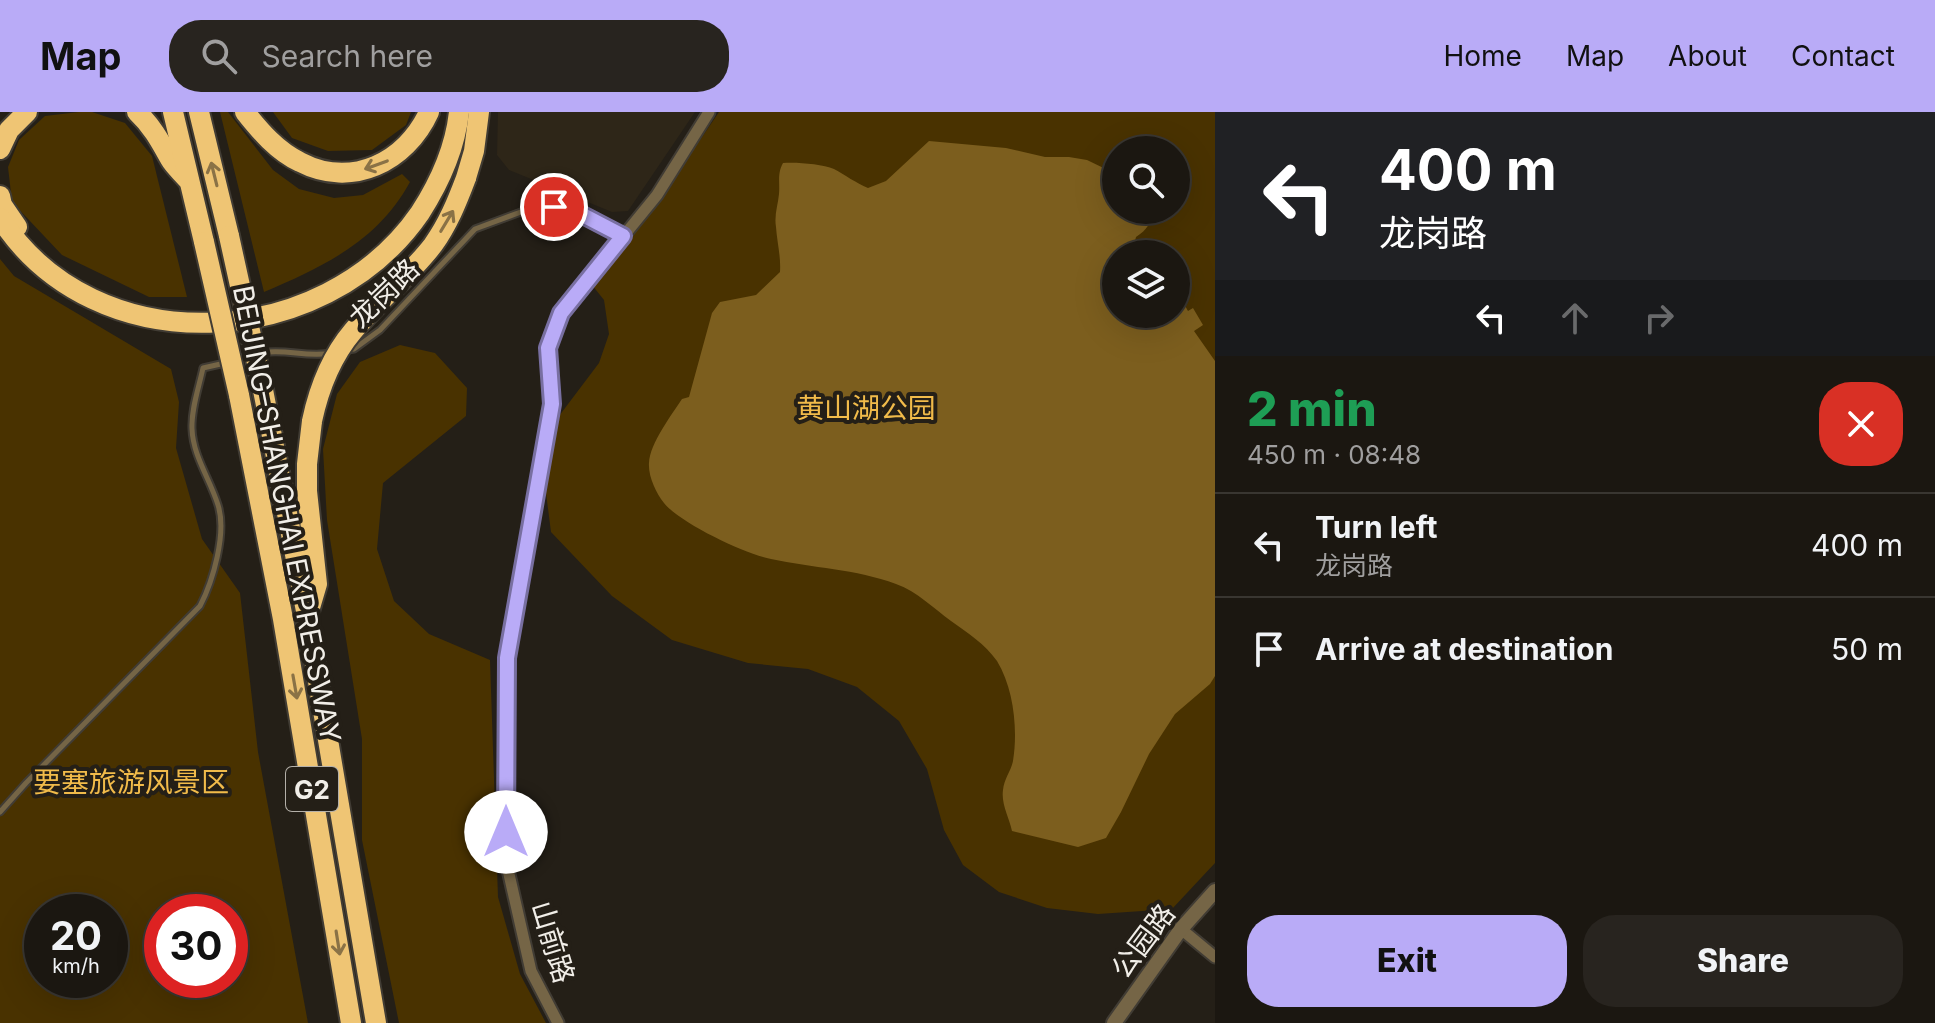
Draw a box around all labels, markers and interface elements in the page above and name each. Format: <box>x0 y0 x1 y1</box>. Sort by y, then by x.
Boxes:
search box <box>169 20 729 92</box>
text: Map <box>40 33 121 79</box>
icon: search <box>197 34 241 78</box>
text: Search here <box>261 38 433 74</box>
text: Home <box>1443 39 1522 73</box>
text: Map <box>1566 39 1624 73</box>
text: About <box>1668 39 1747 73</box>
text: Contact <box>1791 39 1895 73</box>
map controls <box>1102 136 1190 328</box>
button: search <box>1102 136 1190 224</box>
text: 400 m <box>1379 136 1557 204</box>
icon: left <box>1247 144 1351 248</box>
one-way arrow <box>364 159 389 173</box>
one-way arrow <box>206 162 221 188</box>
pin <box>520 173 588 241</box>
icon: arrive <box>532 185 576 229</box>
one-way arrow <box>440 210 456 233</box>
text: 龙岗路 <box>1379 211 1487 255</box>
button: layers <box>1102 240 1190 328</box>
street label: 龙岗路 <box>342 252 426 334</box>
street label: BEIJING–SHANGHAI EXPRESSWAY <box>226 283 348 745</box>
icon: left <box>1469 296 1513 340</box>
icon: ahead <box>1553 296 1597 340</box>
icon: right <box>1637 296 1681 340</box>
text: 2 min <box>1247 379 1377 438</box>
button: close <box>1819 382 1903 466</box>
park label: 黄山湖公园 <box>796 391 936 425</box>
text: 450 m · 08:48 <box>1247 439 1421 470</box>
text: Turn left <box>1315 509 1437 545</box>
icon: left <box>1247 523 1291 567</box>
text: 400 m <box>1811 527 1903 563</box>
text: 龙岗路 <box>1315 550 1393 581</box>
icon: arrive <box>1247 627 1291 671</box>
text: Arrive at destination <box>1315 631 1613 667</box>
text: 50 m <box>1831 631 1903 667</box>
one-way arrow <box>288 674 303 699</box>
park label: 要塞旅游风景区 <box>33 765 229 799</box>
road number: G2 <box>286 767 338 811</box>
position arrow <box>464 790 548 874</box>
speed limit sign: 30 <box>144 894 248 998</box>
street label: 山前路 <box>524 897 582 987</box>
street label: 公园路 <box>1104 897 1182 985</box>
text: 20 <box>50 911 102 960</box>
button: Exit <box>1247 915 1567 1007</box>
button: Share <box>1583 915 1903 1007</box>
one-way arrow <box>332 930 347 955</box>
text: km/h <box>52 954 100 978</box>

